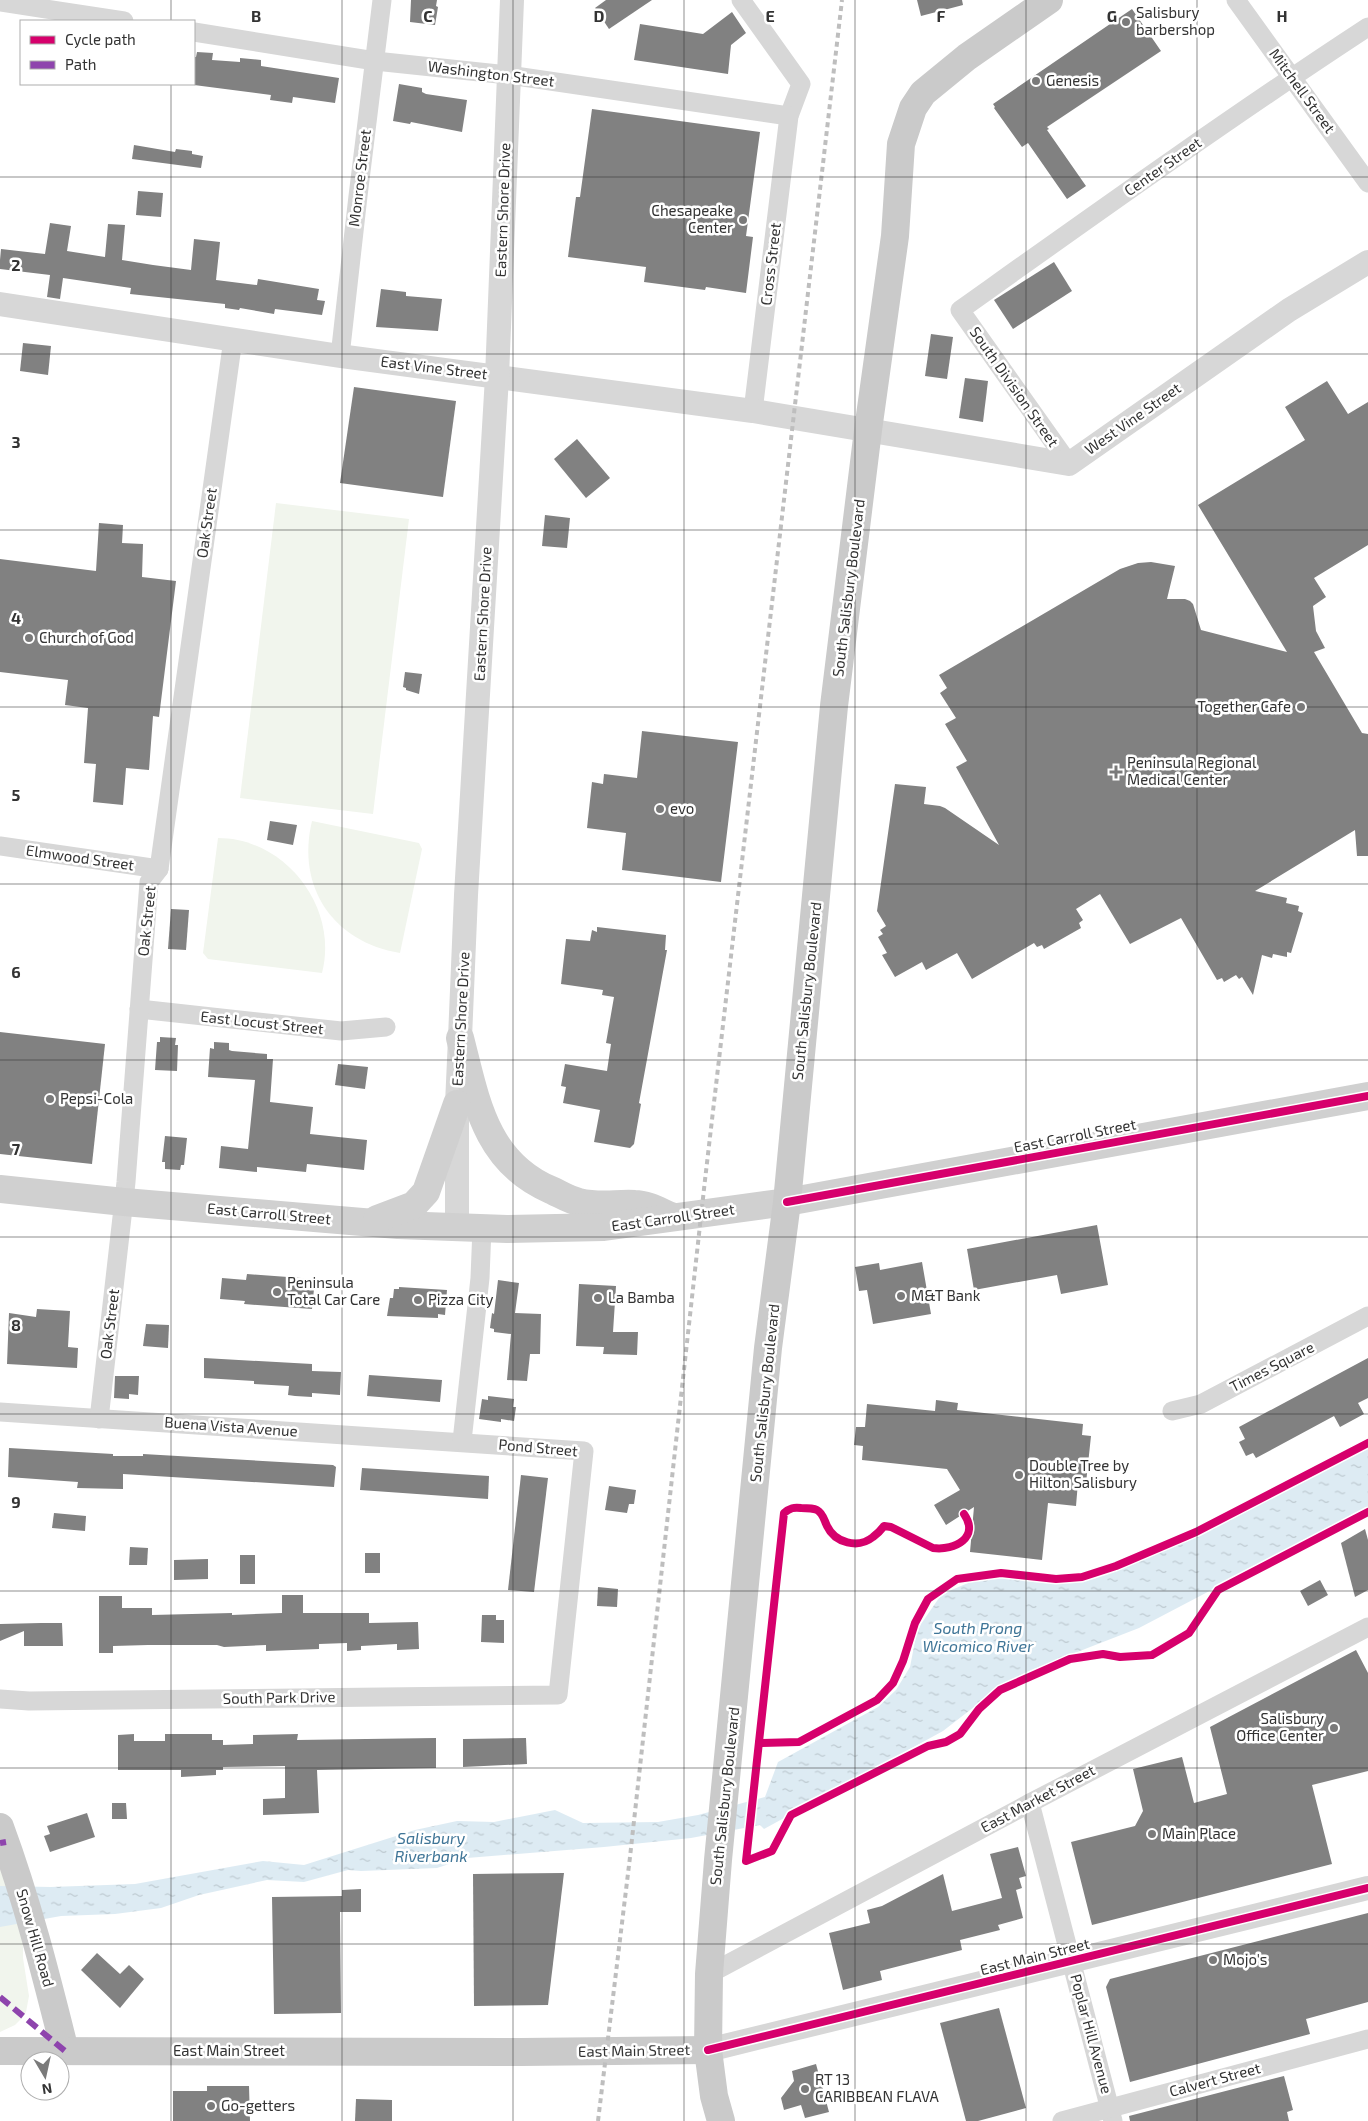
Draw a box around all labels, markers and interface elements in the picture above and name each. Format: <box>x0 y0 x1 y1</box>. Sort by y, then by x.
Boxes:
place label: Salisbury barbershop <box>1136 3 1215 38</box>
text: B <box>251 6 261 25</box>
text: C <box>423 6 433 25</box>
text: D <box>594 6 605 25</box>
text: E <box>765 6 775 25</box>
text: F <box>937 6 946 25</box>
text: G <box>1107 6 1117 25</box>
text: H <box>1276 6 1288 25</box>
marker: Salisbury barbershop <box>1120 16 1132 28</box>
legend <box>20 20 195 85</box>
text: Cycle path <box>65 30 136 48</box>
street label: Mitchell Street <box>1266 45 1340 136</box>
text: Path <box>65 55 96 73</box>
street label: Washington Street <box>427 56 556 90</box>
place label: Genesis <box>1046 71 1099 89</box>
marker: Genesis <box>1030 75 1042 87</box>
street label: Monroe Street <box>344 128 374 228</box>
street label: Center Street <box>1120 133 1205 199</box>
street label: Eastern Shore Drive <box>491 142 513 278</box>
place label: Chesapeake Center <box>651 201 733 236</box>
marker: Chesapeake Center <box>737 214 749 226</box>
street label: Cross Street <box>756 221 784 306</box>
text: 2 <box>11 255 21 274</box>
street label: South Division Street <box>967 323 1063 450</box>
street label: East Vine Street <box>380 352 489 383</box>
street label: West Vine Street <box>1081 378 1184 458</box>
text: 3 <box>11 432 21 451</box>
street label: Oak Street <box>192 486 220 559</box>
street label: South Salisbury Boulevard <box>828 498 868 678</box>
street label: Eastern Shore Drive <box>469 546 495 682</box>
text: 4 <box>11 608 21 627</box>
place label: Church of God <box>39 628 134 646</box>
marker: Church of God <box>23 632 35 644</box>
place label: Together Cafe <box>1197 697 1291 715</box>
marker: Together Cafe <box>1295 701 1307 713</box>
place label: Peninsula Regional Medical Center <box>1127 753 1257 788</box>
marker: Peninsula Regional Medical Center <box>1109 765 1123 779</box>
text: 5 <box>12 785 21 804</box>
place label: evo <box>670 799 694 817</box>
marker: evo <box>654 803 666 815</box>
street label: Elmwood Street <box>25 841 136 874</box>
street label: Oak Street <box>133 884 159 957</box>
street label: South Salisbury Boulevard <box>788 901 824 1081</box>
street label: Eastern Shore Drive <box>447 951 473 1087</box>
text: 6 <box>11 962 21 981</box>
street label: East Locust Street <box>200 1007 325 1037</box>
place label: Pepsi-Cola <box>60 1089 133 1107</box>
marker: Pepsi-Cola <box>44 1093 56 1105</box>
street label: East Carroll Street <box>1012 1114 1138 1156</box>
text: 7 <box>12 1139 21 1158</box>
street label: East Carroll Street <box>207 1199 332 1227</box>
street label: East Carroll Street <box>610 1199 736 1235</box>
place label: Peninsula Total Car Care <box>287 1273 380 1308</box>
marker: Peninsula Total Car Care <box>271 1286 283 1298</box>
place label: M&T Bank <box>911 1286 981 1304</box>
street label: Oak Street <box>96 1287 122 1360</box>
place label: La Bamba <box>608 1288 675 1306</box>
place label: Pizza City <box>428 1290 493 1308</box>
marker: M&T Bank <box>895 1290 907 1302</box>
marker: La Bamba <box>592 1292 604 1304</box>
marker: Pizza City <box>412 1294 424 1306</box>
street label: South Salisbury Boulevard <box>746 1303 782 1483</box>
text: 8 <box>11 1315 21 1334</box>
street label: Times Square <box>1226 1337 1317 1395</box>
street label: Buena Vista Avenue <box>164 1412 298 1440</box>
street label: Pond Street <box>498 1435 579 1459</box>
place label: Double Tree by Hilton Salisbury <box>1029 1456 1137 1491</box>
marker: Double Tree by Hilton Salisbury <box>1013 1469 1025 1481</box>
text: 9 <box>11 1492 21 1511</box>
water label: South Prong Wicomico River <box>922 1618 1034 1655</box>
street label: South Park Drive <box>222 1687 336 1707</box>
street label: South Salisbury Boulevard <box>706 1706 742 1886</box>
place label: Salisbury Office Center <box>1236 1709 1324 1744</box>
marker: Salisbury Office Center <box>1328 1722 1340 1734</box>
street label: East Market Street <box>977 1760 1098 1836</box>
place label: Main Place <box>1162 1824 1236 1842</box>
water label: Salisbury Riverbank <box>394 1828 468 1865</box>
marker: Main Place <box>1146 1828 1158 1840</box>
street label: Snow Hill Road <box>13 1887 59 1989</box>
street label: East Main Street <box>978 1934 1092 1978</box>
place label: Mojo's <box>1223 1950 1267 1969</box>
marker: Mojo's <box>1207 1954 1219 1966</box>
street label: Poplar Hill Avenue <box>1067 1972 1117 2096</box>
street label: East Main Street <box>578 2040 691 2060</box>
street label: East Main Street <box>173 2041 285 2059</box>
north arrow <box>20 2051 70 2101</box>
street label: Calvert Street <box>1167 2058 1263 2100</box>
place label: RT 13 CARIBBEAN FLAVA <box>815 2070 940 2105</box>
text: N <box>41 2080 53 2099</box>
marker: RT 13 CARIBBEAN FLAVA <box>799 2083 811 2095</box>
place label: Go-getters <box>221 2096 295 2114</box>
marker: Go-getters <box>205 2100 217 2112</box>

